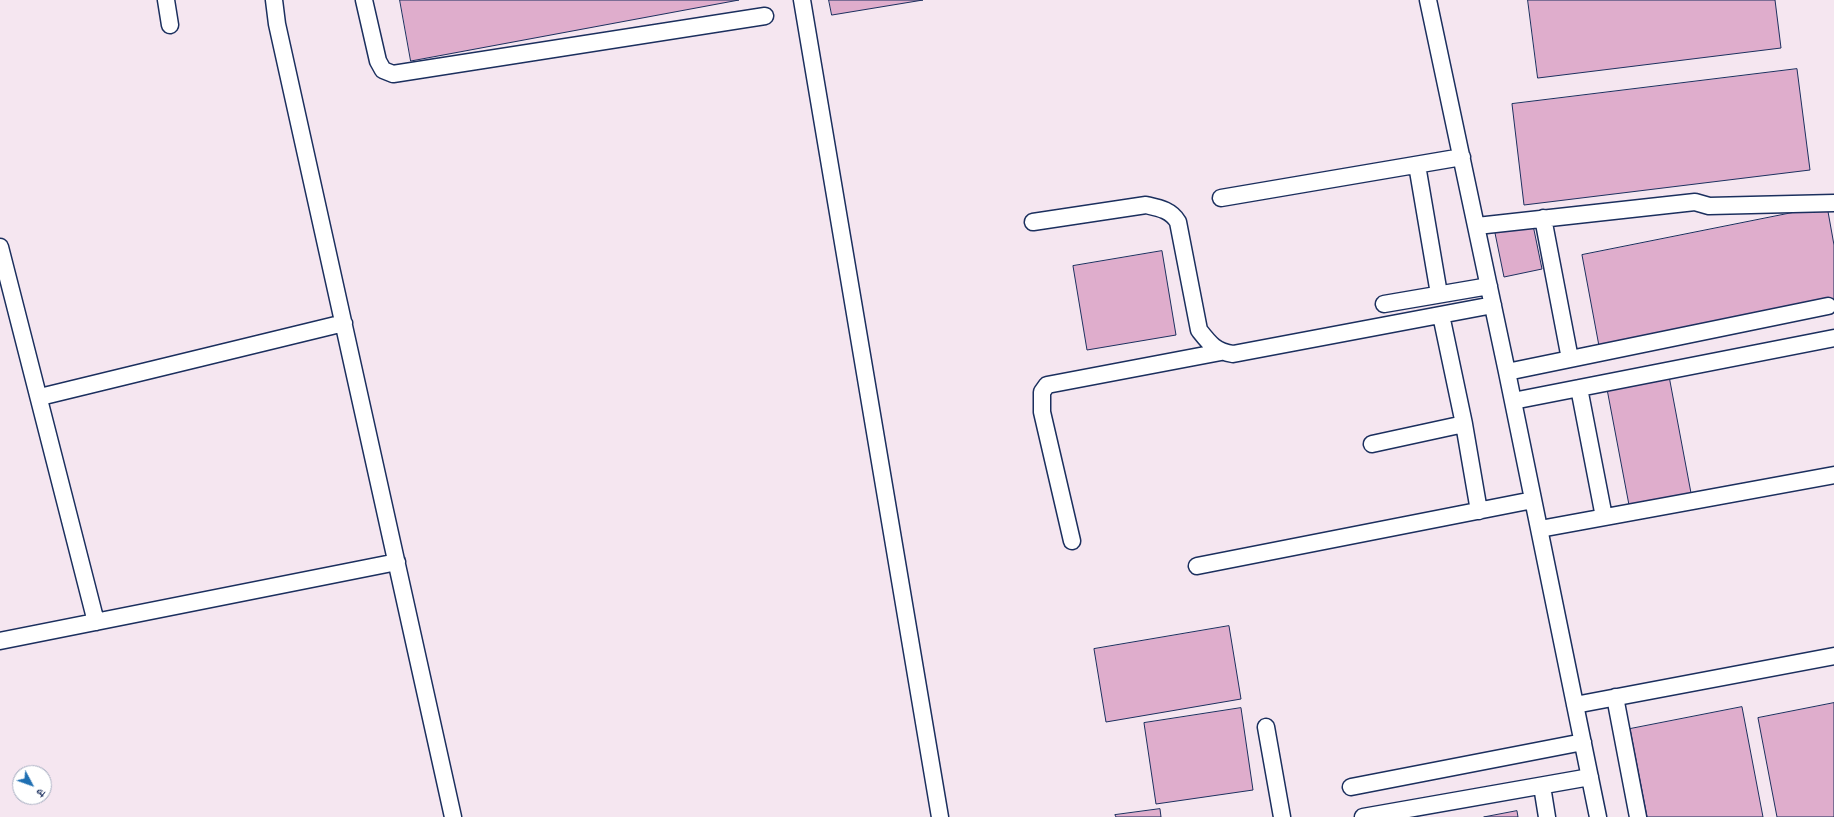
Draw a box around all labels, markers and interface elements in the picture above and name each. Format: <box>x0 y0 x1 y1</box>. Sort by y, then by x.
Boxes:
north arrow <box>12 765 52 805</box>
text: उ <box>32 785 48 800</box>

